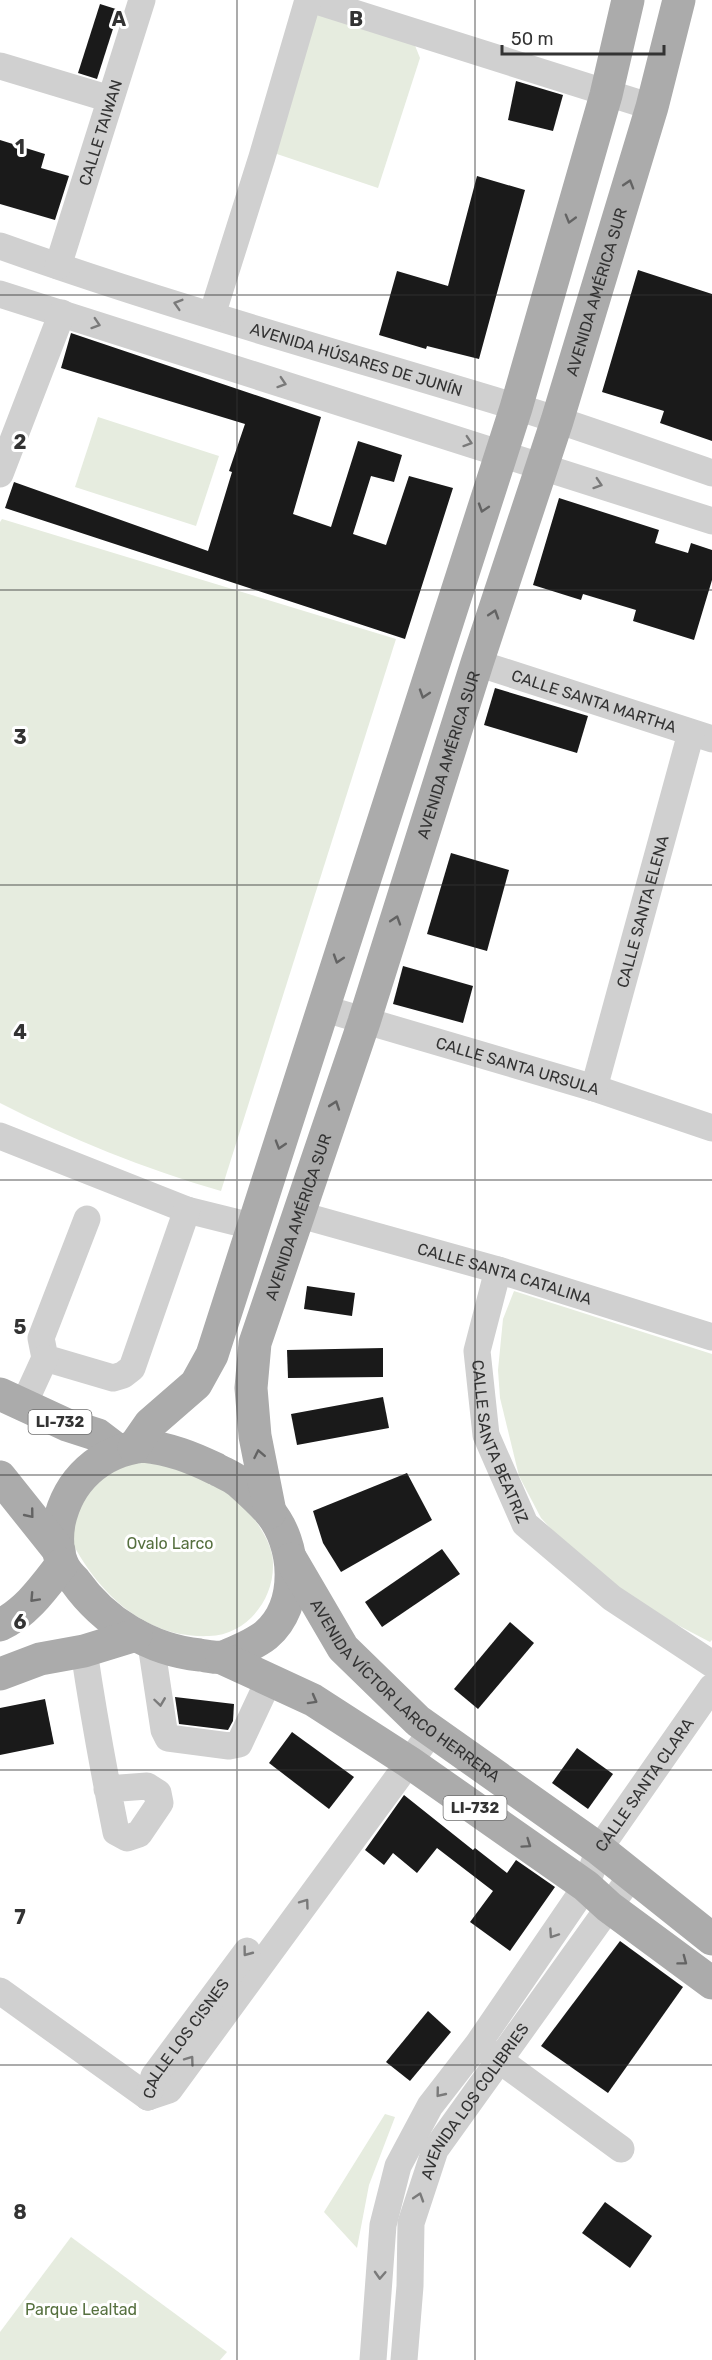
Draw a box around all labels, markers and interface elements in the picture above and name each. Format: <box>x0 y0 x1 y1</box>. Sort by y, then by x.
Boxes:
text: A <box>112 7 127 31</box>
text: B <box>349 7 363 31</box>
scale bar <box>502 18 664 56</box>
text: 50 m <box>511 28 554 50</box>
street label: CALLE TAIWAN <box>75 77 126 188</box>
text: 1 <box>15 135 25 159</box>
one-way arrow <box>622 179 634 190</box>
street label: AVENIDA AMÉRICA SUR <box>562 205 630 378</box>
one-way arrow <box>565 213 577 224</box>
one-way arrow <box>173 299 184 312</box>
one-way arrow <box>90 316 101 329</box>
street label: AVENIDA HÚSARES DE JUNÍN <box>248 319 465 400</box>
one-way arrow <box>276 375 287 388</box>
text: 2 <box>14 430 27 454</box>
one-way arrow <box>462 434 473 447</box>
one-way arrow <box>592 477 603 489</box>
one-way arrow <box>478 502 491 513</box>
one-way arrow <box>486 609 499 620</box>
street label: CALLE SANTA MARTHA <box>509 665 679 736</box>
street label: AVENIDA AMÉRICA SUR <box>413 669 483 841</box>
one-way arrow <box>418 688 431 699</box>
text: 3 <box>13 725 27 749</box>
street label: CALLE SANTA ELENA <box>612 833 672 990</box>
one-way arrow <box>389 915 401 926</box>
one-way arrow <box>332 953 345 964</box>
text: 4 <box>13 1020 27 1044</box>
street label: CALLE SANTA URSULA <box>434 1033 602 1099</box>
one-way arrow <box>327 1100 340 1111</box>
street label: AVENIDA AMÉRICA SUR <box>261 1131 335 1303</box>
one-way arrow <box>275 1139 287 1150</box>
street label: CALLE SANTA CATALINA <box>415 1239 595 1308</box>
text: 5 <box>14 1315 27 1339</box>
street label: CALLE SANTA BEATRIZ <box>469 1359 533 1526</box>
road number: LI-732 <box>28 1410 92 1434</box>
one-way arrow <box>253 1449 266 1459</box>
one-way arrow <box>22 1507 33 1518</box>
park label: Ovalo Larco <box>127 1534 213 1553</box>
one-way arrow <box>30 1591 41 1602</box>
street label: AVENIDA VÍCTOR LARCO HERRERA <box>307 1595 504 1786</box>
text: 6 <box>13 1610 27 1634</box>
one-way arrow <box>307 1693 317 1704</box>
one-way arrow <box>153 1697 165 1706</box>
street label: CALLE SANTA CLARA <box>591 1714 697 1855</box>
road number: LI-732 <box>444 1796 506 1820</box>
one-way arrow <box>520 1837 531 1848</box>
one-way arrow <box>298 1899 309 1910</box>
text: 7 <box>14 1905 26 1929</box>
one-way arrow <box>549 1928 560 1939</box>
one-way arrow <box>243 1945 254 1956</box>
one-way arrow <box>676 1954 687 1965</box>
street label: CALLE LOS CISNES <box>139 1975 233 2101</box>
street label: AVENIDA LOS COLIBRIES <box>417 2019 532 2182</box>
one-way arrow <box>183 2056 194 2067</box>
one-way arrow <box>437 2086 448 2097</box>
one-way arrow <box>412 2192 424 2203</box>
text: 8 <box>13 2200 27 2224</box>
one-way arrow <box>373 2270 386 2279</box>
park label: Parque Lealtad <box>25 2300 137 2319</box>

